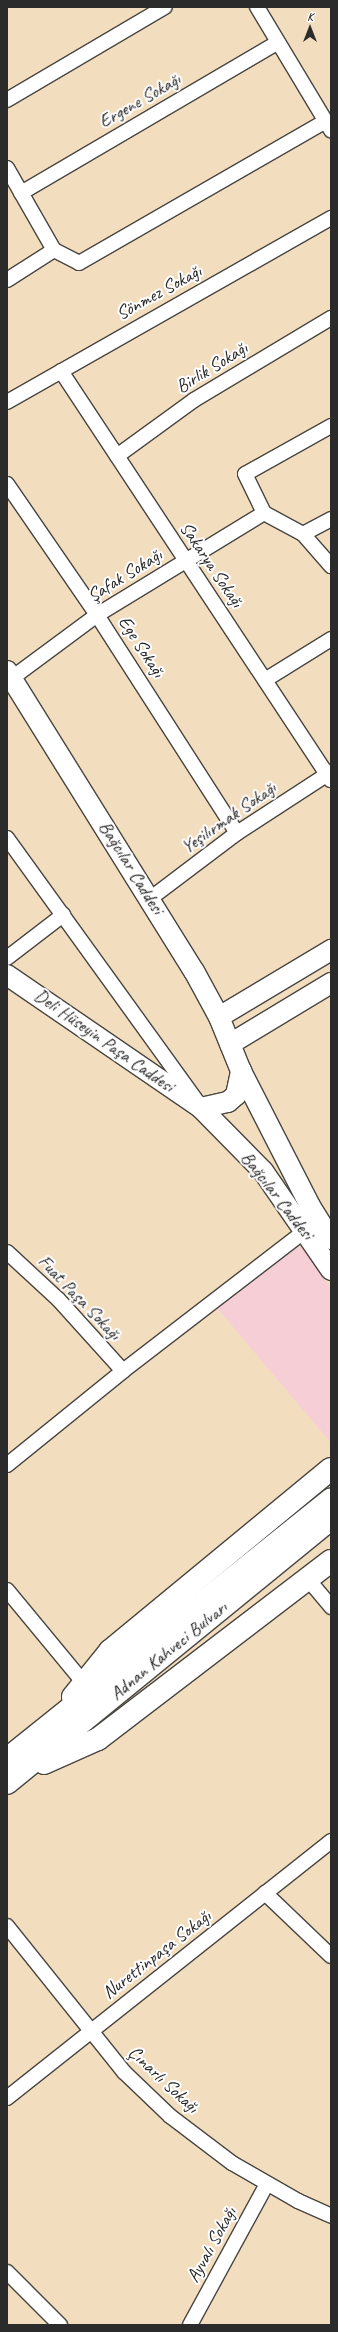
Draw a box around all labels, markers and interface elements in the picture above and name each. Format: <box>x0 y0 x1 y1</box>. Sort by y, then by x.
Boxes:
north arrow <box>290 8 330 48</box>
text: K <box>307 9 313 23</box>
street label: Ergene Sokağı <box>95 69 185 133</box>
street label: Sönmez Sokağı <box>113 260 205 326</box>
street label: Birlik Sokağı <box>172 337 252 399</box>
street label: Sakarya Sokağı <box>174 518 248 612</box>
street label: Şafak Sokağı <box>84 544 166 608</box>
street label: Ege Sokağı <box>113 612 169 682</box>
street label: Yeşilırmak Sokağı <box>177 777 281 859</box>
street label: Bağcılar Caddesi <box>93 817 169 919</box>
street label: Deli Hüseyin Paşa Caddesi <box>29 984 179 1098</box>
street label: Bağcılar Caddesi <box>235 1147 319 1245</box>
street label: Fuat Paşa Sokağı <box>32 1250 126 1346</box>
street label: Adnan Kahveci Bulvarı <box>105 1596 233 1706</box>
street label: Nurettinpaşa Sokağı <box>98 1906 216 2004</box>
street label: Çınarlı Sokağı <box>123 2042 203 2118</box>
street label: Ayvalı Sokağı <box>182 2203 242 2287</box>

